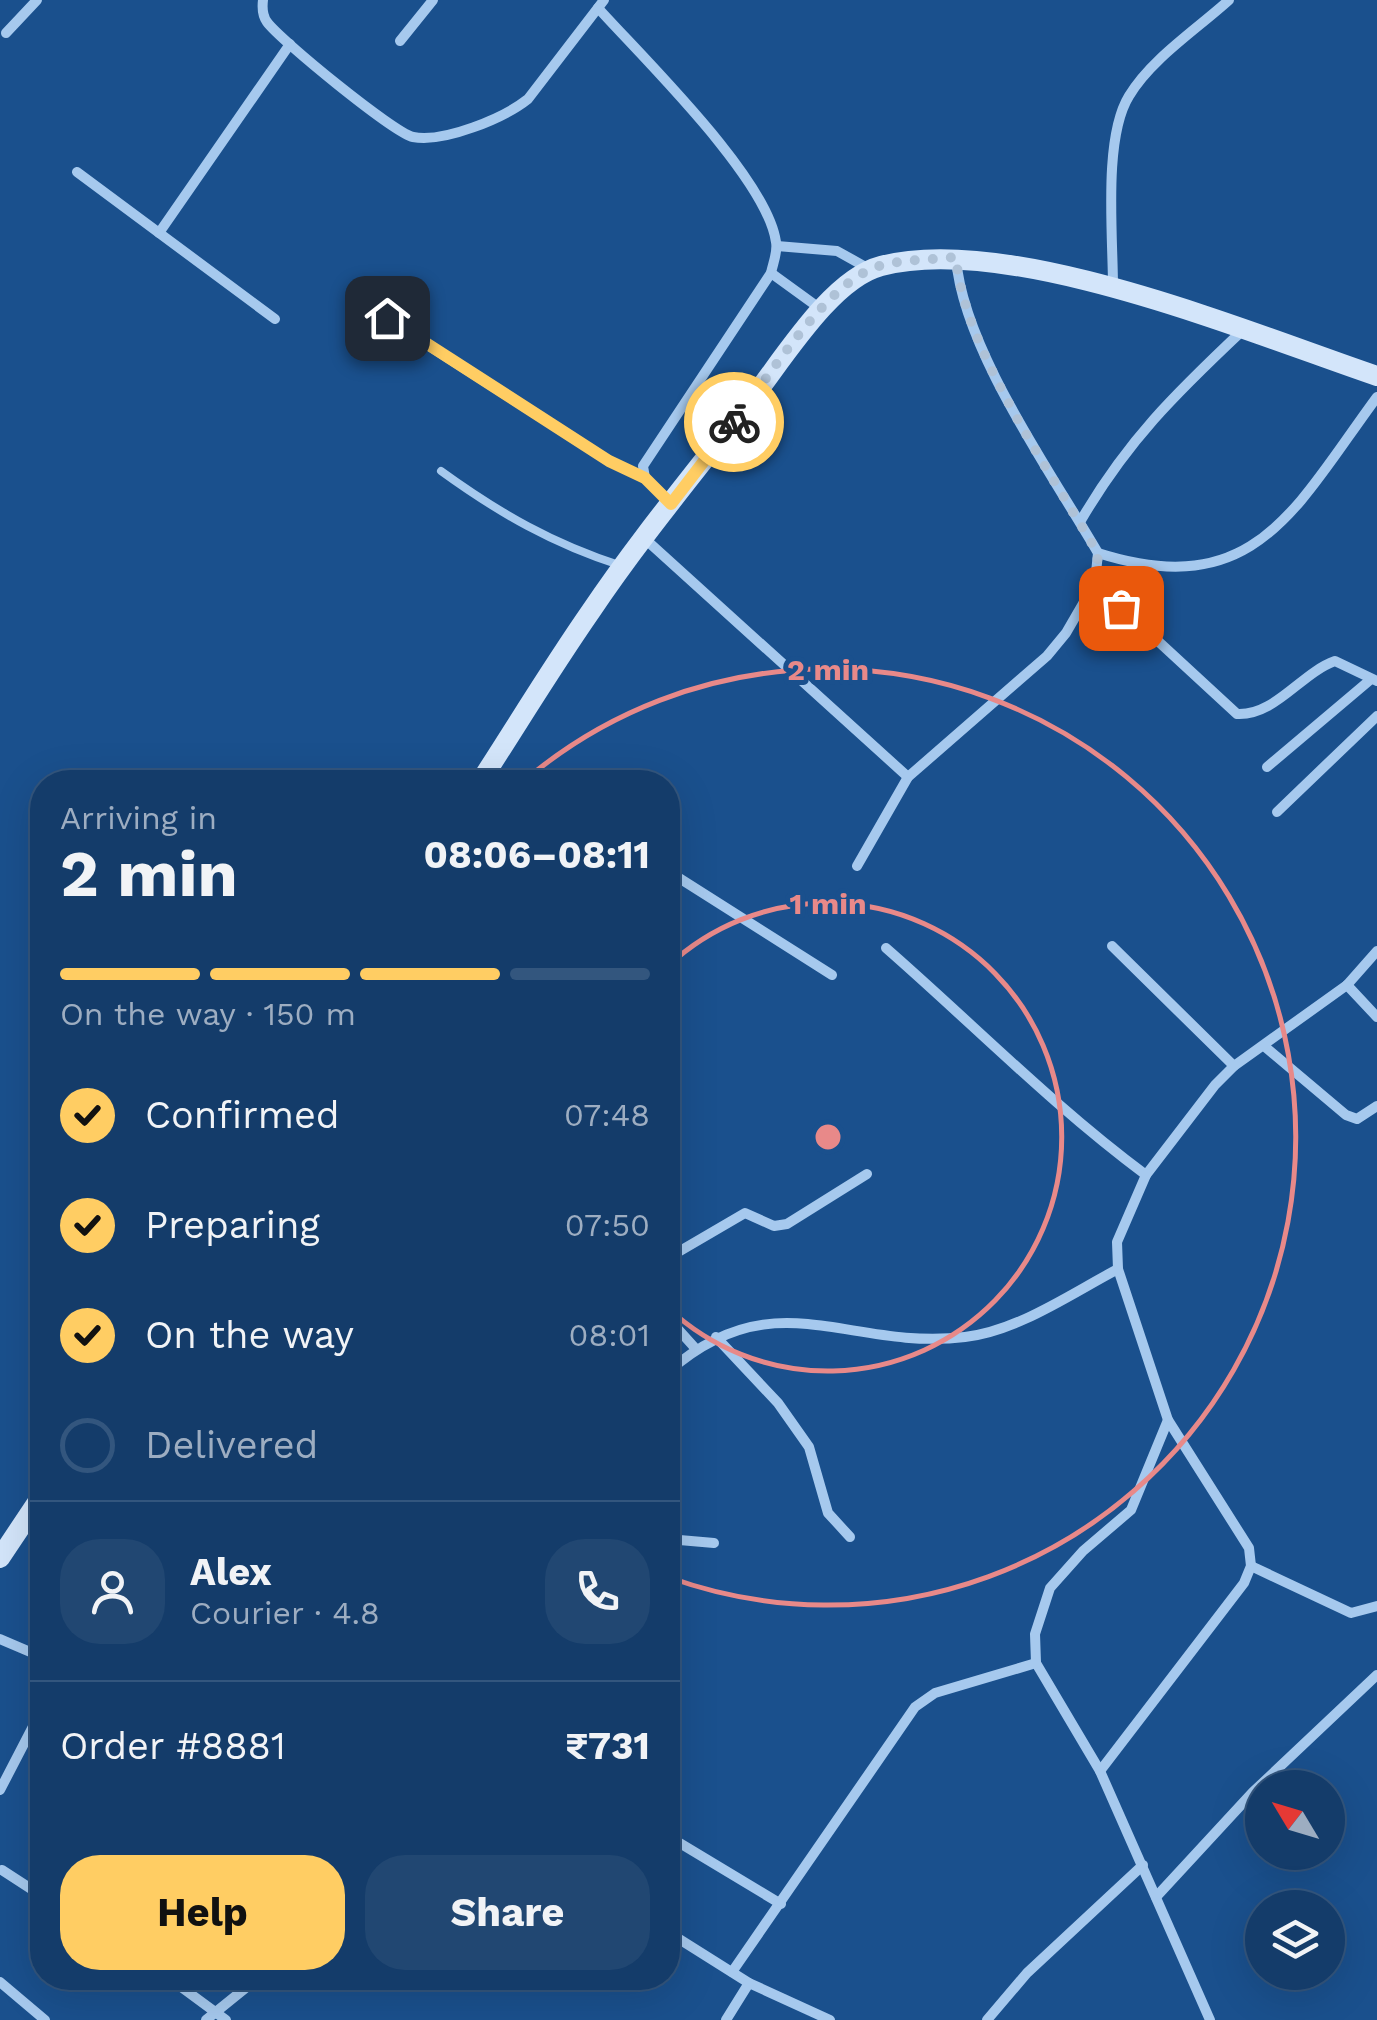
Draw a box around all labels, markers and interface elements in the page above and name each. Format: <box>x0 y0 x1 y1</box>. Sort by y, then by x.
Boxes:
pin <box>345 276 430 361</box>
icon: home <box>360 291 415 346</box>
courier <box>684 372 784 472</box>
icon: bike <box>707 395 762 450</box>
pin <box>1079 566 1164 651</box>
icon: bag <box>1094 581 1149 636</box>
text: 2 min <box>787 652 869 687</box>
text: Arriving in <box>60 799 217 837</box>
text: 08:06–08:11 <box>424 833 650 877</box>
text: 2 min <box>60 836 238 912</box>
text: 1 min <box>789 886 867 921</box>
text: On the way · 150 m <box>60 995 356 1033</box>
icon: check <box>60 1088 115 1143</box>
text: Confirmed <box>145 1093 340 1137</box>
text: 07:48 <box>564 1096 650 1134</box>
centre of rings <box>810 1119 846 1155</box>
icon: check <box>60 1198 115 1253</box>
text: Preparing <box>145 1203 320 1247</box>
text: 07:50 <box>565 1206 650 1244</box>
icon: check <box>60 1308 115 1363</box>
text: On the way <box>145 1313 354 1357</box>
text: 08:01 <box>569 1316 650 1354</box>
text: Delivered <box>145 1423 318 1467</box>
button: person <box>60 1539 165 1644</box>
button: phone <box>545 1539 650 1644</box>
text: Alex <box>190 1550 272 1594</box>
text: Courier · 4.8 <box>190 1594 380 1632</box>
text: Order #8881 <box>60 1724 286 1768</box>
text: ₹731 <box>565 1724 650 1768</box>
north arrow <box>1245 1770 1345 1870</box>
map controls <box>1245 1770 1345 1990</box>
button: Help <box>60 1855 345 1970</box>
button: Share <box>365 1855 650 1970</box>
button: layers <box>1245 1890 1345 1990</box>

